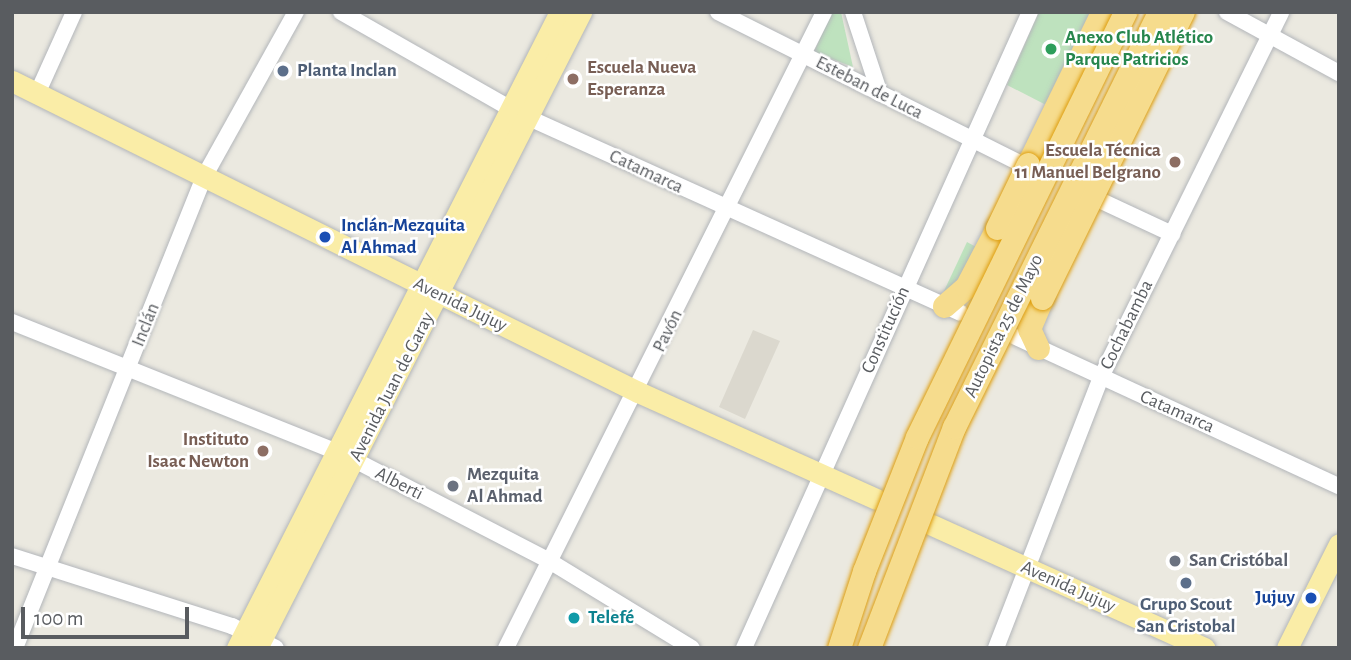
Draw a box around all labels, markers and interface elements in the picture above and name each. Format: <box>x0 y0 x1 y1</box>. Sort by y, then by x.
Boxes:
place label: Anexo Club Atlético Parque Patricios <box>1065 27 1213 71</box>
marker: Anexo Club Atlético Parque Patricios <box>1043 41 1059 57</box>
street label: Esteban de Luca <box>812 51 926 125</box>
place label: Escuela Nueva Esperanza <box>587 57 696 101</box>
place label: Planta Inclan <box>297 60 397 82</box>
marker: Planta Inclan <box>275 63 291 79</box>
marker: Escuela Nueva Esperanza <box>565 71 581 87</box>
place label: Escuela Técnica 11 Manuel Belgrano <box>1015 140 1161 184</box>
street label: Catamarca <box>605 145 687 199</box>
marker: Escuela Técnica 11 Manuel Belgrano <box>1167 154 1183 170</box>
place label: Inclán-Mezquita Al Ahmad <box>341 215 465 259</box>
marker: Inclán-Mezquita Al Ahmad <box>315 227 335 247</box>
street label: Autopista 25 de Mayo <box>959 251 1049 401</box>
street label: Avenida Jujuy <box>409 273 511 337</box>
street label: Cochabamba <box>1096 276 1158 374</box>
street label: Constitución <box>857 283 915 377</box>
street label: Inclán <box>127 300 165 350</box>
street label: Pavón <box>648 306 688 356</box>
street label: Avenida Juan de Garay <box>345 309 439 465</box>
street label: Catamarca <box>1136 385 1218 439</box>
place label: Instituto Isaac Newton <box>147 429 249 473</box>
marker: Instituto Isaac Newton <box>255 443 271 459</box>
street label: Alberti <box>371 462 427 506</box>
place label: Mezquita Al Ahmad <box>467 464 542 508</box>
marker: Mezquita Al Ahmad <box>445 478 461 494</box>
place label: San Cristóbal <box>1189 550 1288 572</box>
marker: San Cristóbal <box>1167 553 1183 569</box>
street label: Avenida Jujuy <box>1017 556 1119 618</box>
marker: Grupo Scout San Cristobal <box>1178 575 1194 591</box>
place label: Jujuy <box>1255 587 1295 609</box>
marker: Jujuy <box>1301 588 1321 608</box>
scale bar <box>24 594 192 638</box>
place label: Grupo Scout San Cristobal <box>1136 594 1236 638</box>
place label: Telefé <box>588 607 634 629</box>
text: 100 m <box>34 608 84 629</box>
marker: Telefé <box>566 610 582 626</box>

